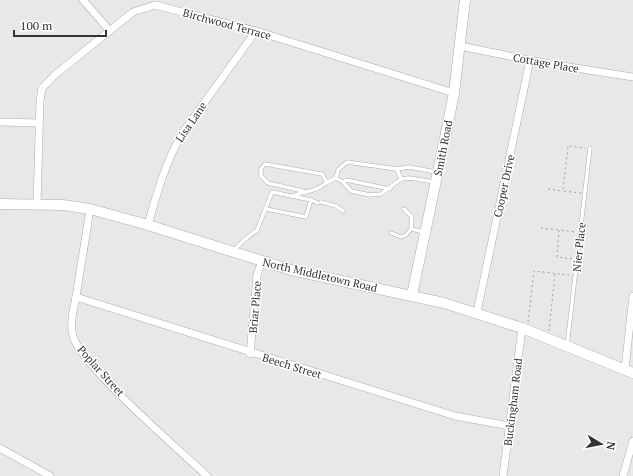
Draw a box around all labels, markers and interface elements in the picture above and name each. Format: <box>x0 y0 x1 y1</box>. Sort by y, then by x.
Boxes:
street label: Birchwood Terrace <box>181 5 273 43</box>
scale bar <box>14 12 106 38</box>
text: 100 m <box>20 18 53 33</box>
street label: Cottage Place <box>512 50 580 76</box>
street label: Lisa Lane <box>172 99 210 145</box>
street label: Smith Road <box>431 119 455 177</box>
street label: Cooper Drive <box>491 153 518 219</box>
street label: Nier Place <box>569 221 589 272</box>
street label: North Middletown Road <box>261 255 379 295</box>
street label: Briar Place <box>246 280 264 334</box>
street label: Poplar Street <box>75 343 127 399</box>
street label: Beech Street <box>261 350 323 382</box>
street label: Buckingham Road <box>501 357 525 447</box>
north arrow <box>581 424 621 464</box>
text: N <box>603 440 618 452</box>

